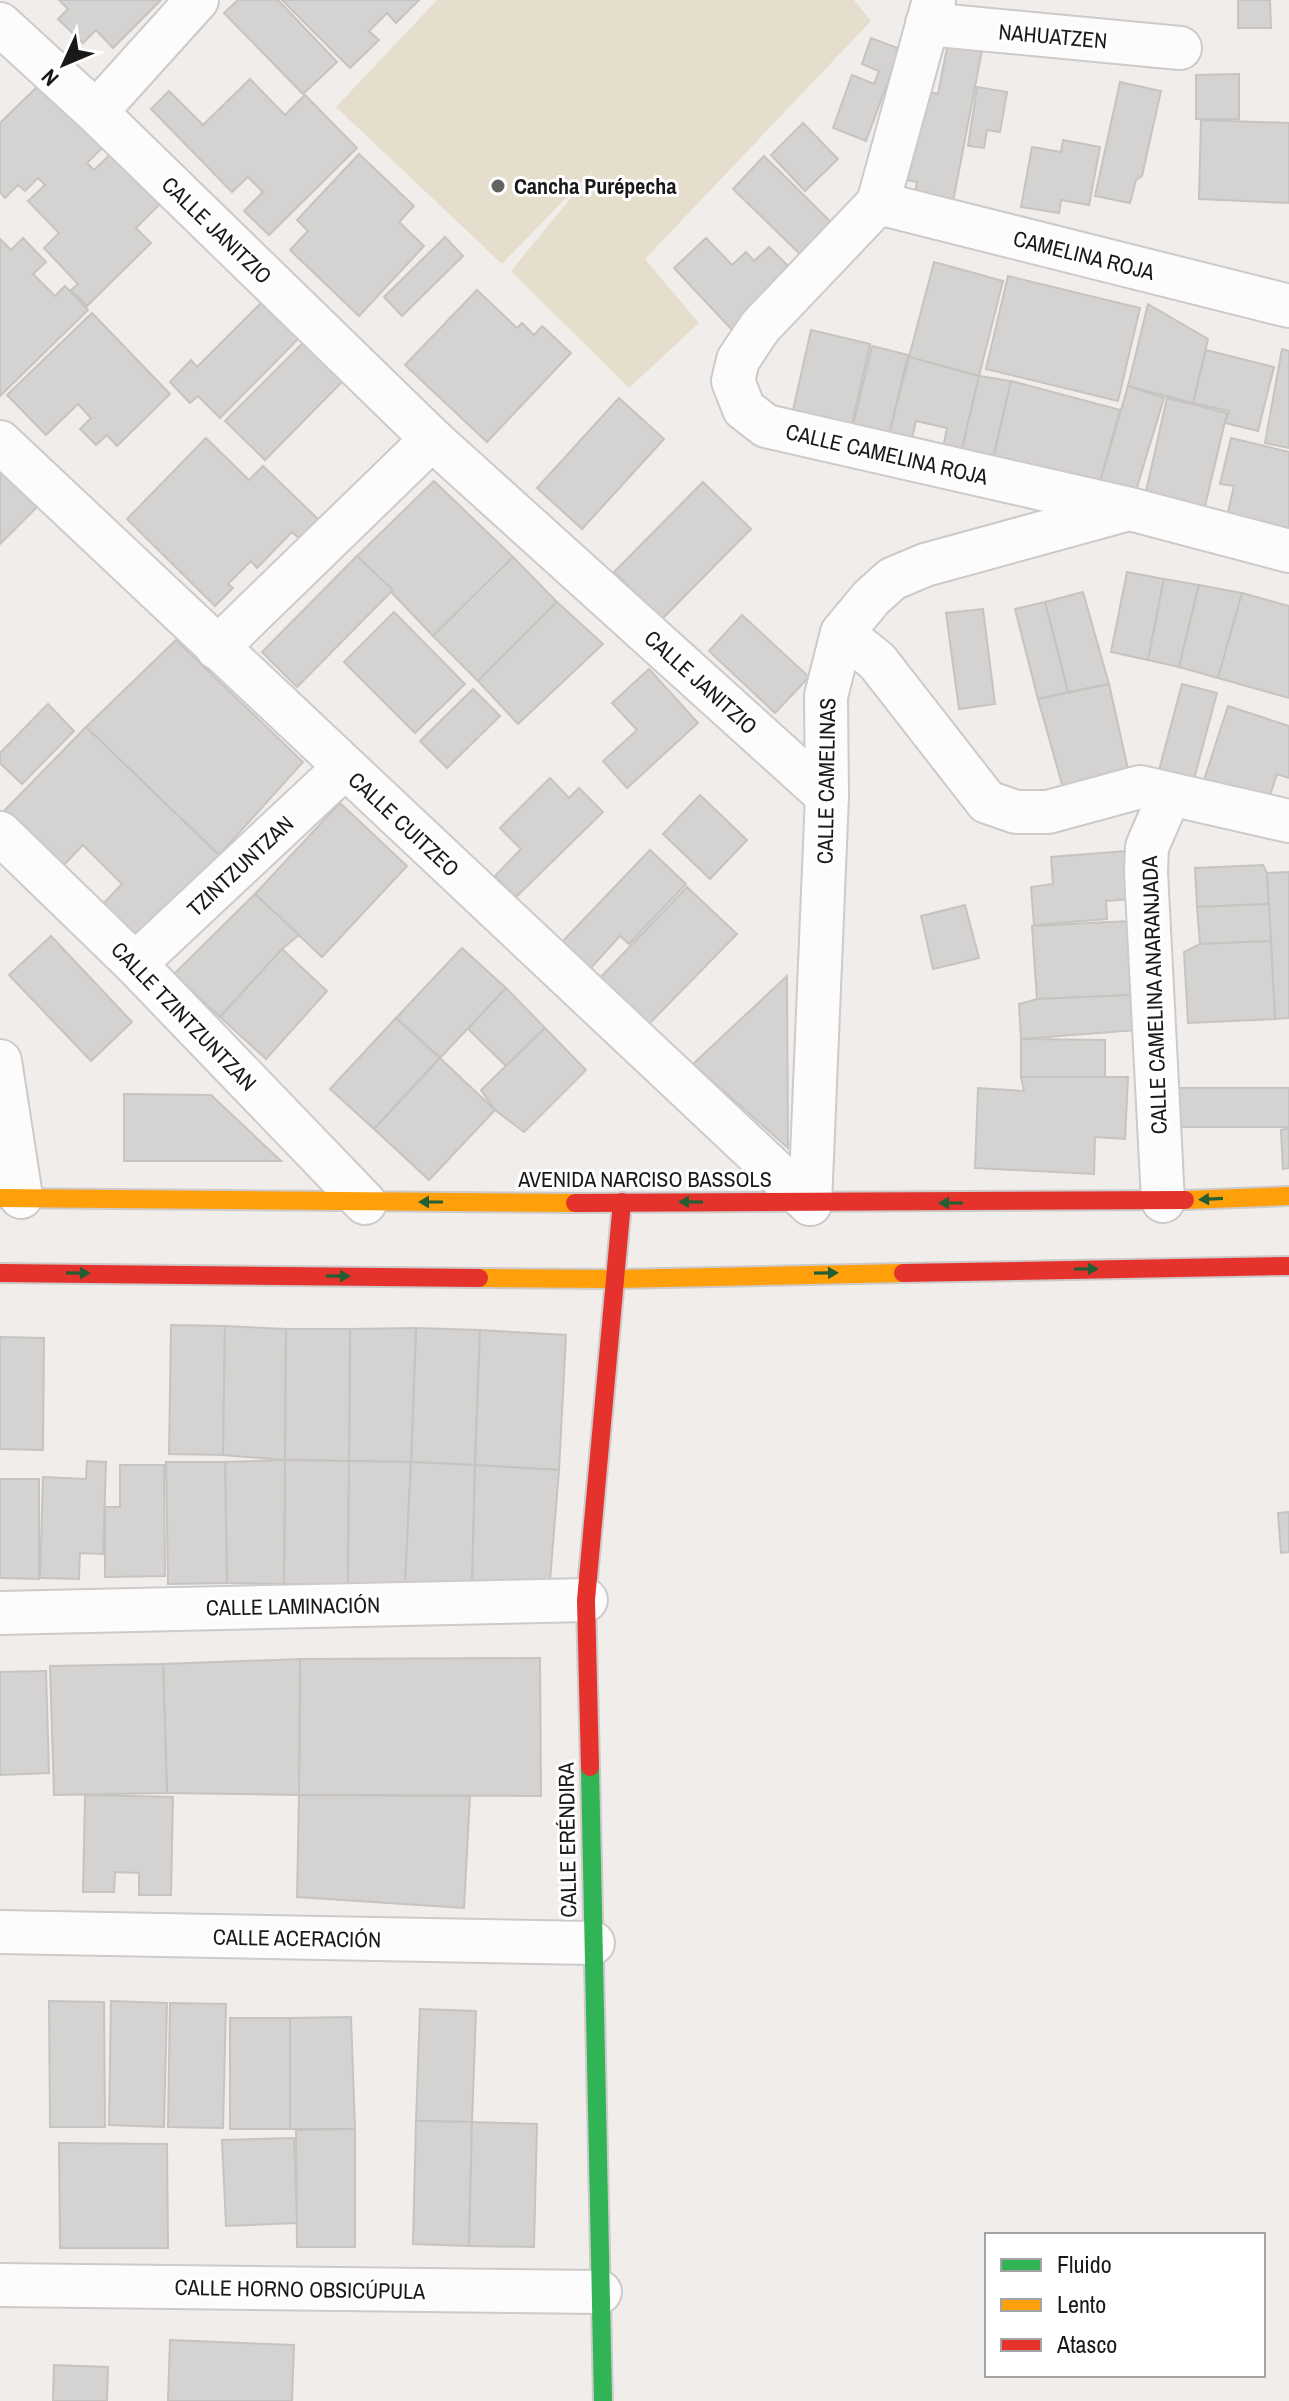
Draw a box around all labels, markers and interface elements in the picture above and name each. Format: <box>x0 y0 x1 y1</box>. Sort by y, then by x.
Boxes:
street label: NAHUATZEN <box>997 16 1109 56</box>
north arrow <box>24 24 104 104</box>
text: N <box>34 63 65 93</box>
street label: CALLE JANITZIO <box>155 170 279 290</box>
place label: Cancha Purépecha <box>514 171 676 201</box>
marker: Cancha Purépecha <box>489 177 507 195</box>
street label: CAMELINA ROJA <box>1010 223 1159 287</box>
street label: CALLE CAMELINA ROJA <box>783 416 992 492</box>
street label: CALLE JANITZIO <box>638 623 764 741</box>
street label: CALLE CAMELINAS <box>810 698 842 864</box>
street label: CALLE CUITZEO <box>342 765 466 883</box>
street label: TZINTZUNTZAN <box>180 809 300 923</box>
street label: CALLE CAMELINA ANARANJADA <box>1134 854 1174 1135</box>
street label: CALLE TZINTZUNTZAN <box>105 935 263 1097</box>
street label: AVENIDA NARCISO BASSOLS <box>517 1164 772 1194</box>
one-way arrow <box>1198 1193 1223 1206</box>
one-way arrow <box>418 1196 443 1208</box>
one-way arrow <box>678 1196 703 1209</box>
one-way arrow <box>938 1197 963 1209</box>
one-way arrow <box>1074 1263 1099 1276</box>
one-way arrow <box>66 1267 91 1280</box>
one-way arrow <box>814 1267 839 1280</box>
one-way arrow <box>326 1270 351 1282</box>
street label: CALLE LAMINACIÓN <box>206 1589 380 1623</box>
street label: CALLE ERÉNDIRA <box>551 1761 583 1918</box>
street label: CALLE ACERACIÓN <box>213 1922 381 1954</box>
legend <box>985 2233 1265 2377</box>
text: Fluido <box>1057 2248 1112 2280</box>
street label: CALLE HORNO OBSICÚPULA <box>174 2272 427 2306</box>
text: Lento <box>1057 2288 1106 2320</box>
text: Atasco <box>1056 2328 1117 2360</box>

